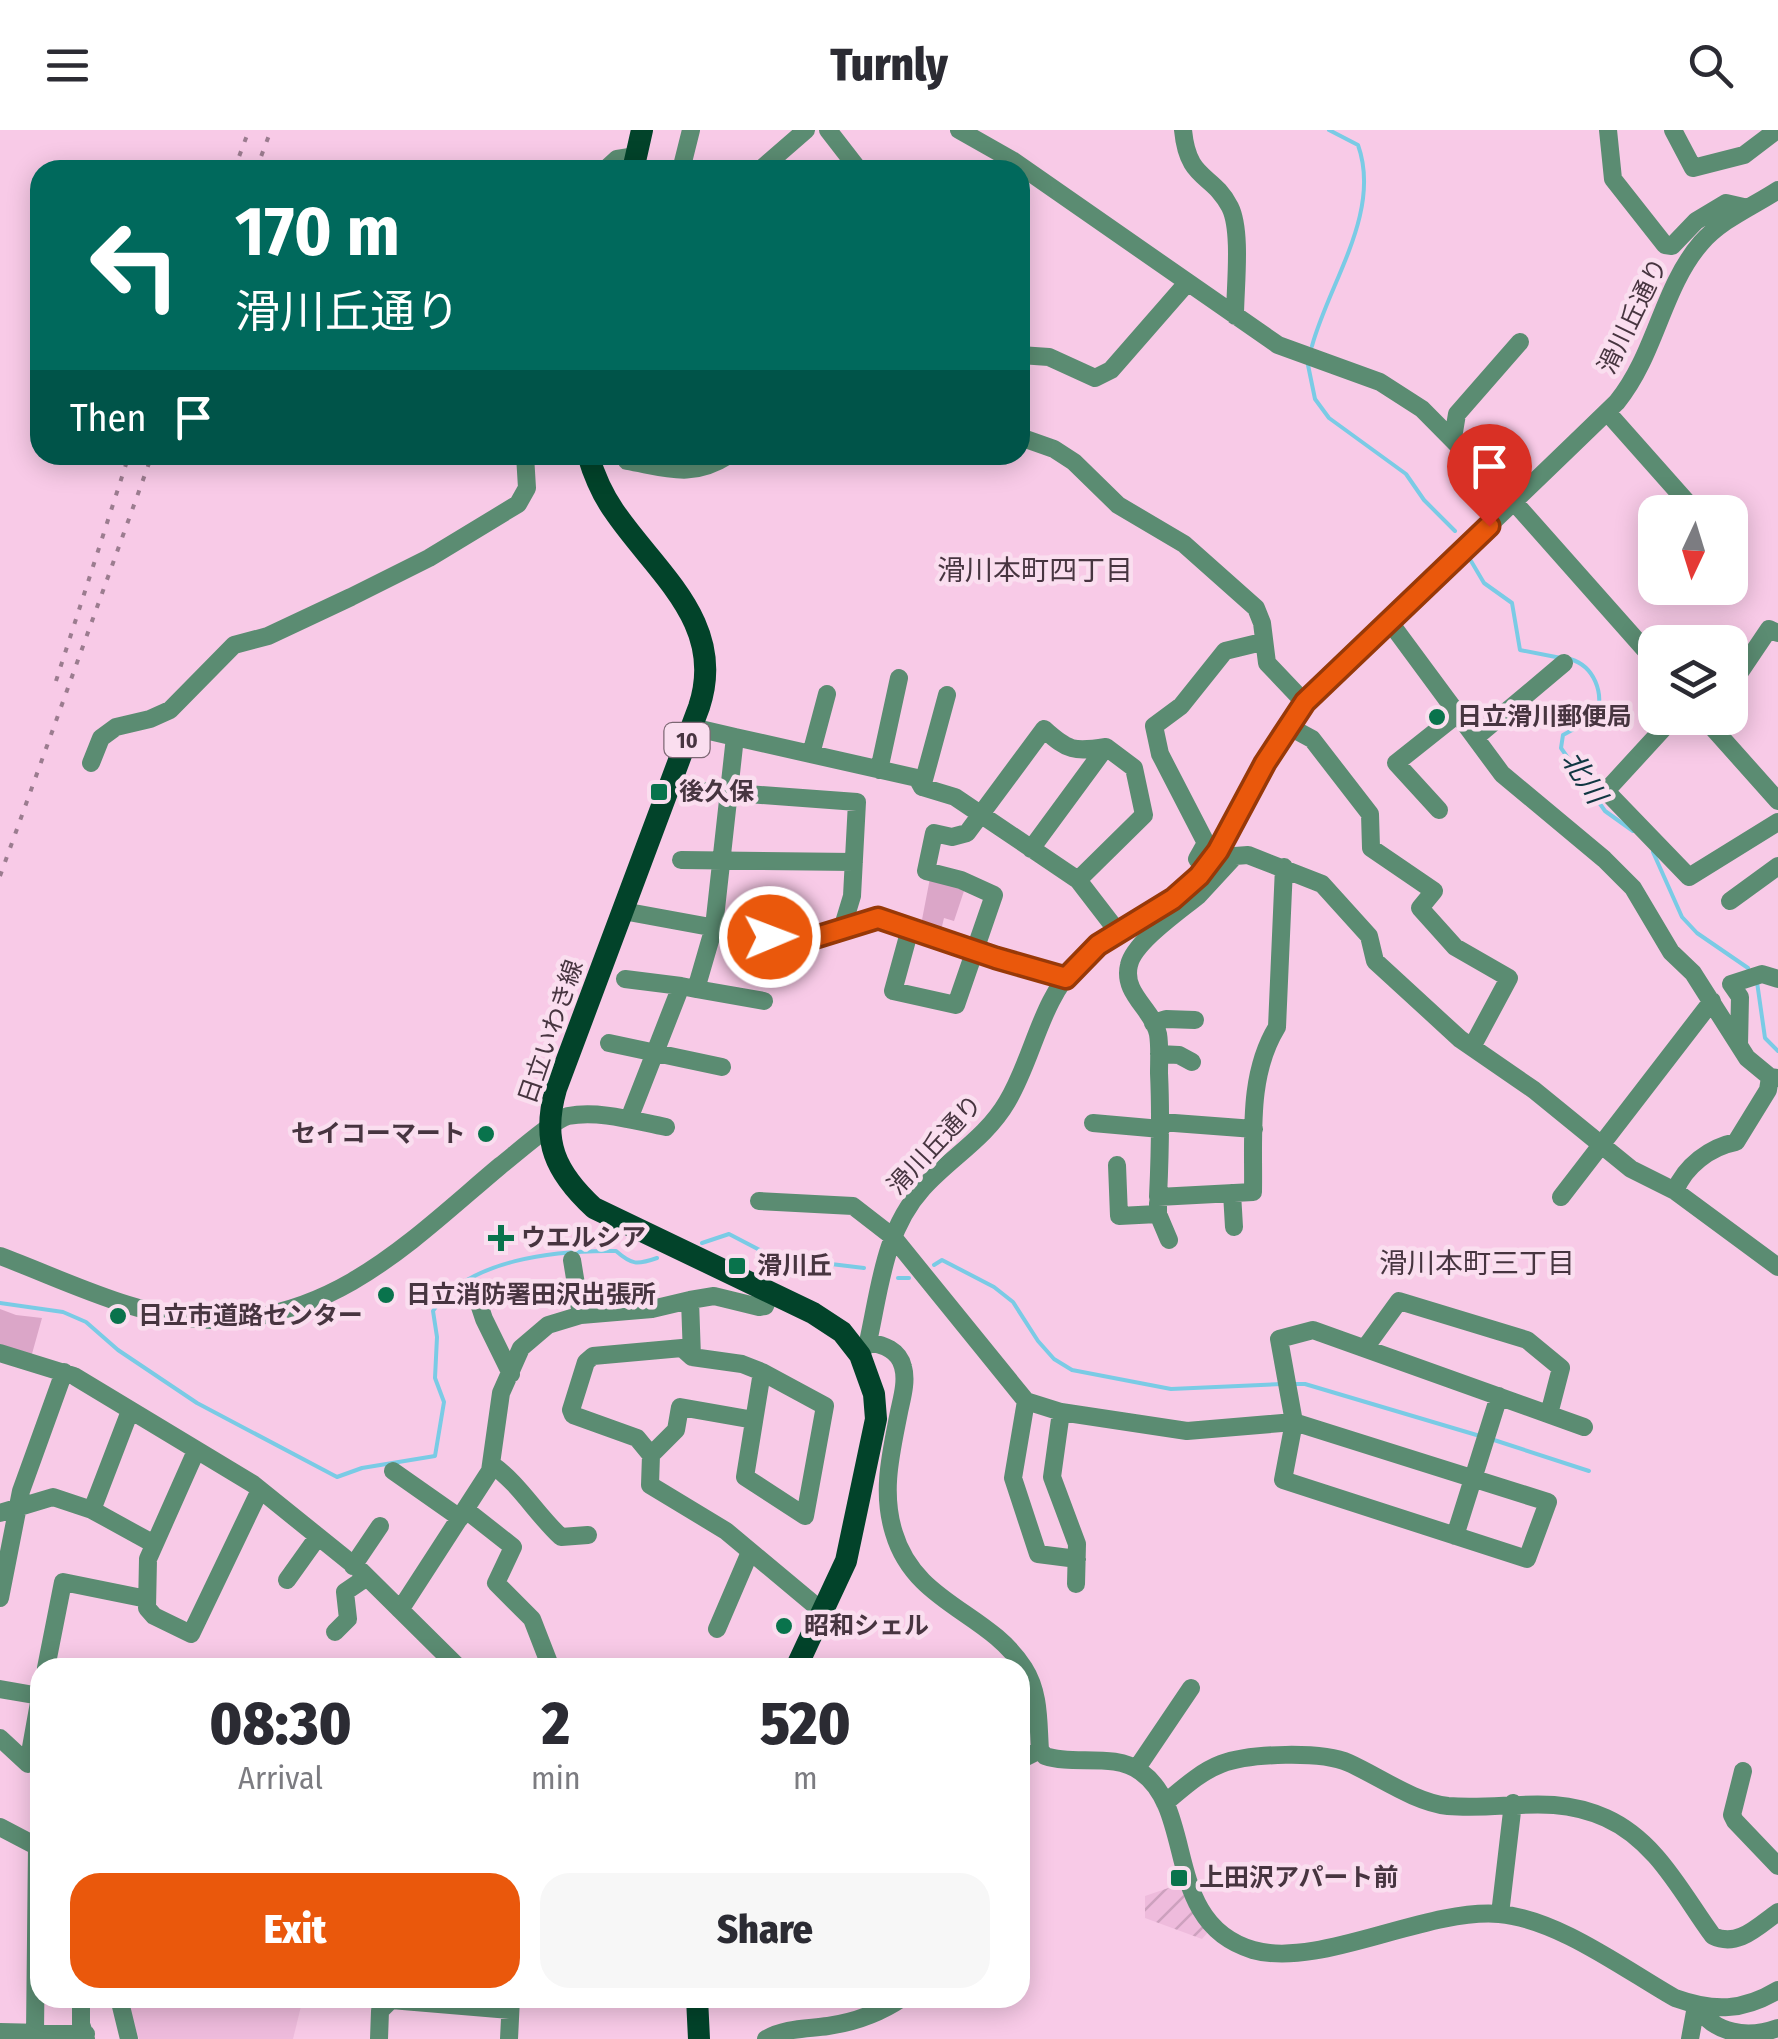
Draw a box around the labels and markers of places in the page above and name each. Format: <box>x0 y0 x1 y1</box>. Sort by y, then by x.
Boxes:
pin <box>1447 424 1532 527</box>
place label: 日立滑川郵便局 <box>1457 702 1632 732</box>
marker: 日立滑川郵便局 <box>1426 706 1448 728</box>
place label: 後久保 <box>679 777 755 807</box>
marker: 後久保 <box>648 781 670 803</box>
place label: セイコーマート <box>291 1119 466 1149</box>
marker: セイコーマート <box>475 1123 497 1145</box>
place label: ウエルシア <box>521 1223 646 1253</box>
marker: ウエルシア <box>490 1227 512 1249</box>
place label: 滑川丘 <box>757 1251 832 1281</box>
marker: 滑川丘 <box>726 1255 748 1277</box>
place label: 日立消防署田沢出張所 <box>406 1280 656 1310</box>
marker: 日立消防署田沢出張所 <box>375 1284 397 1306</box>
place label: 日立市道路センター <box>138 1301 363 1331</box>
marker: 日立市道路センター <box>107 1305 129 1327</box>
place label: 昭和シェル <box>804 1611 929 1641</box>
marker: 昭和シェル <box>773 1615 795 1637</box>
place label: 上田沢アパート前 <box>1199 1863 1399 1893</box>
marker: 上田沢アパート前 <box>1168 1867 1190 1889</box>

